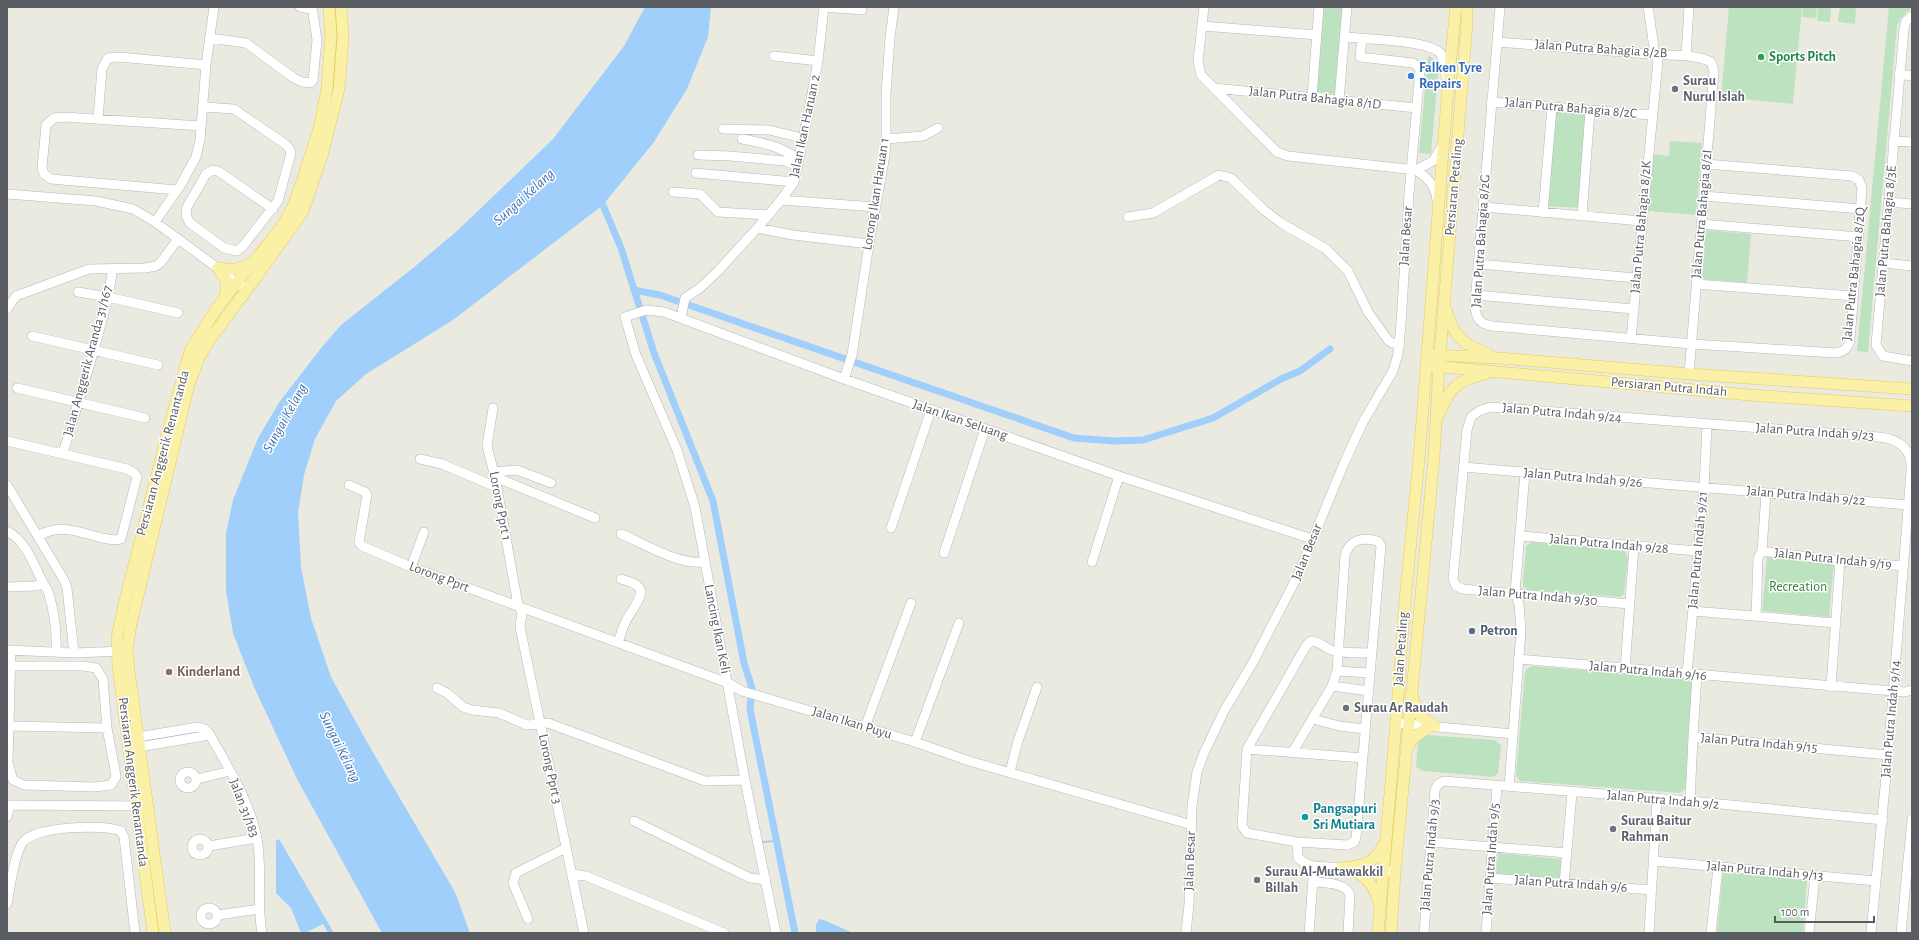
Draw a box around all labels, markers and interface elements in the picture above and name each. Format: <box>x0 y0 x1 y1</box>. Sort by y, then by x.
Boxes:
street label: Jalan Putra Bahagia 8/2B <box>1534 37 1668 61</box>
place label: Sports Pitch <box>1769 50 1836 64</box>
marker: Sports Pitch <box>1756 52 1766 62</box>
place label: Falken Tyre Repairs <box>1419 61 1483 91</box>
marker: Falken Tyre Repairs <box>1406 71 1416 81</box>
street label: Jalan Ikan Haruan 2 <box>787 73 823 179</box>
place label: Surau Nurul Islah <box>1683 74 1745 104</box>
street label: Jalan Putra Bahagia 8/1D <box>1248 84 1382 112</box>
marker: Surau Nurul Islah <box>1670 84 1680 94</box>
street label: Jalan Putra Bahagia 8/2C <box>1504 95 1638 121</box>
street label: Lorong Ikan Haruan 1 <box>860 137 892 251</box>
street label: Persiaran Petaling <box>1443 138 1465 236</box>
street label: Jalan Putra Bahagia 8/2I <box>1689 149 1715 279</box>
street label: Jalan Putra Bahagia 8/2K <box>1628 160 1654 294</box>
street label: Jalan Putra Bahagia 8/3E <box>1873 165 1899 297</box>
water label: Sungai Kelang <box>491 166 557 228</box>
street label: Jalan Putra Bahagia 8/2G <box>1469 174 1493 308</box>
street label: Jalan Putra Bahagia 8/2Q <box>1840 204 1868 342</box>
street label: Jalan Besar <box>1397 205 1415 266</box>
street label: Jalan Anggerik Aranda 31/167 <box>61 284 115 438</box>
street label: Persiaran Anggerik Renantanda <box>134 368 192 537</box>
street label: Persiaran Putra Indah <box>1610 375 1728 399</box>
water label: Sungai Kelang <box>260 381 310 455</box>
street label: Jalan Ikan Seluang <box>911 397 1009 443</box>
street label: Jalan Putra Indah 9/24 <box>1502 401 1622 425</box>
street label: Jalan Putra Indah 9/23 <box>1755 421 1875 443</box>
street label: Jalan Putra Indah 9/26 <box>1523 466 1643 490</box>
street label: Lorong Pprt 1 <box>486 470 514 542</box>
street label: Jalan Putra Indah 9/22 <box>1746 484 1866 508</box>
street label: Jalan Putra Indah 9/21 <box>1686 491 1710 609</box>
street label: Jalan Besar <box>1289 521 1325 582</box>
street label: Jalan Putra Indah 9/28 <box>1549 532 1669 556</box>
street label: Jalan Putra Indah 9/19 <box>1774 546 1892 572</box>
street label: Lorong Pprt <box>407 559 471 595</box>
park label: Recreation <box>1769 580 1827 594</box>
street label: Lancing Ikan Keli <box>701 583 733 675</box>
street label: Jalan Putra Indah 9/30 <box>1478 584 1598 608</box>
street label: Jalan Petaling <box>1391 611 1411 687</box>
place label: Petron <box>1480 624 1518 638</box>
marker: Petron <box>1467 626 1477 636</box>
street label: Jalan Putra Indah 9/16 <box>1589 659 1707 683</box>
street label: Jalan Putra Indah 9/14 <box>1879 659 1903 778</box>
place label: Kinderland <box>177 665 241 679</box>
marker: Kinderland <box>164 667 174 677</box>
street label: Persiaran Anggerik Renantanda <box>116 696 150 868</box>
place label: Surau Ar Raudah <box>1354 701 1448 715</box>
marker: Surau Ar Raudah <box>1341 703 1351 713</box>
street label: Jalan Ikan Puyu <box>810 704 894 742</box>
water label: Sungai Kelang <box>316 709 364 785</box>
street label: Jalan Putra Indah 9/15 <box>1700 731 1818 755</box>
street label: Lorong Pprt 3 <box>536 733 564 805</box>
street label: Jalan 31/183 <box>226 777 262 840</box>
street label: Jalan Putra Indah 9/2 <box>1606 788 1720 812</box>
street label: Jalan Putra Indah 9/3 <box>1418 798 1442 912</box>
place label: Pangsapuri Sri Mutiara <box>1313 802 1377 832</box>
street label: Jalan Putra Indah 9/5 <box>1480 802 1502 915</box>
marker: Pangsapuri Sri Mutiara <box>1300 812 1310 822</box>
place label: Surau Baitur Rahman <box>1621 814 1692 844</box>
marker: Surau Baitur Rahman <box>1608 824 1618 834</box>
street label: Jalan Besar <box>1182 830 1198 891</box>
street label: Jalan Putra Indah 9/13 <box>1706 859 1824 883</box>
place label: Surau Al-Mutawakkil Billah <box>1265 865 1383 895</box>
street label: Jalan Putra Indah 9/6 <box>1514 873 1628 895</box>
marker: Surau Al-Mutawakkil Billah <box>1252 875 1262 885</box>
scale bar <box>1775 898 1874 924</box>
text: 100 m <box>1781 906 1809 918</box>

